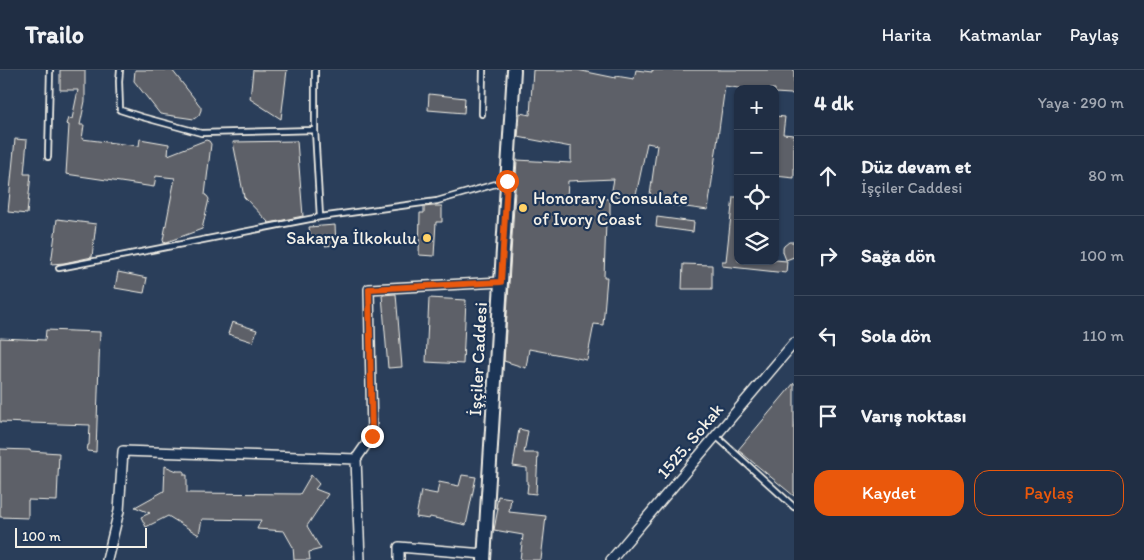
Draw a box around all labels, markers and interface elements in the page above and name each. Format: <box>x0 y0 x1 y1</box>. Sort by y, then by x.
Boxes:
text: Trailo <box>25 20 84 49</box>
text: Harita <box>882 24 931 46</box>
text: Katmanlar <box>959 24 1042 46</box>
text: Paylaş <box>1070 24 1119 46</box>
map controls <box>734 85 779 265</box>
button: + <box>734 85 779 130</box>
text: 4 dk <box>814 90 854 115</box>
text: Yaya · 290 m <box>1038 93 1124 112</box>
button: − <box>734 130 779 175</box>
text: Düz devam et <box>861 155 971 178</box>
icon: ahead <box>814 162 842 190</box>
text: 80 m <box>1088 166 1124 185</box>
route start <box>496 170 519 193</box>
button: locate <box>734 175 779 220</box>
text: İşçiler Caddesi <box>861 178 962 197</box>
place label: Honorary Consulate of Ivory Coast <box>533 187 688 230</box>
marker: Honorary Consulate of Ivory Coast <box>517 202 529 214</box>
button: layers <box>734 220 779 265</box>
place label: Sakarya İlkokulu <box>286 227 417 249</box>
marker: Sakarya İlkokulu <box>421 232 433 244</box>
icon: right <box>814 242 842 270</box>
text: Sağa dön <box>861 244 935 267</box>
text: 100 m <box>1080 246 1124 265</box>
street label: İşçiler Caddesi <box>464 301 492 417</box>
icon: left <box>814 322 842 350</box>
text: Sola dön <box>861 324 931 347</box>
text: 110 m <box>1082 326 1124 345</box>
street label: 1525. Sokak <box>652 399 728 483</box>
icon: arrive <box>814 402 842 430</box>
text: Varış noktası <box>861 404 966 427</box>
route end <box>361 425 384 448</box>
button: Kaydet <box>814 470 964 516</box>
button: Paylaş <box>974 470 1124 516</box>
scale bar <box>15 525 148 548</box>
text: 100 m <box>22 528 61 545</box>

